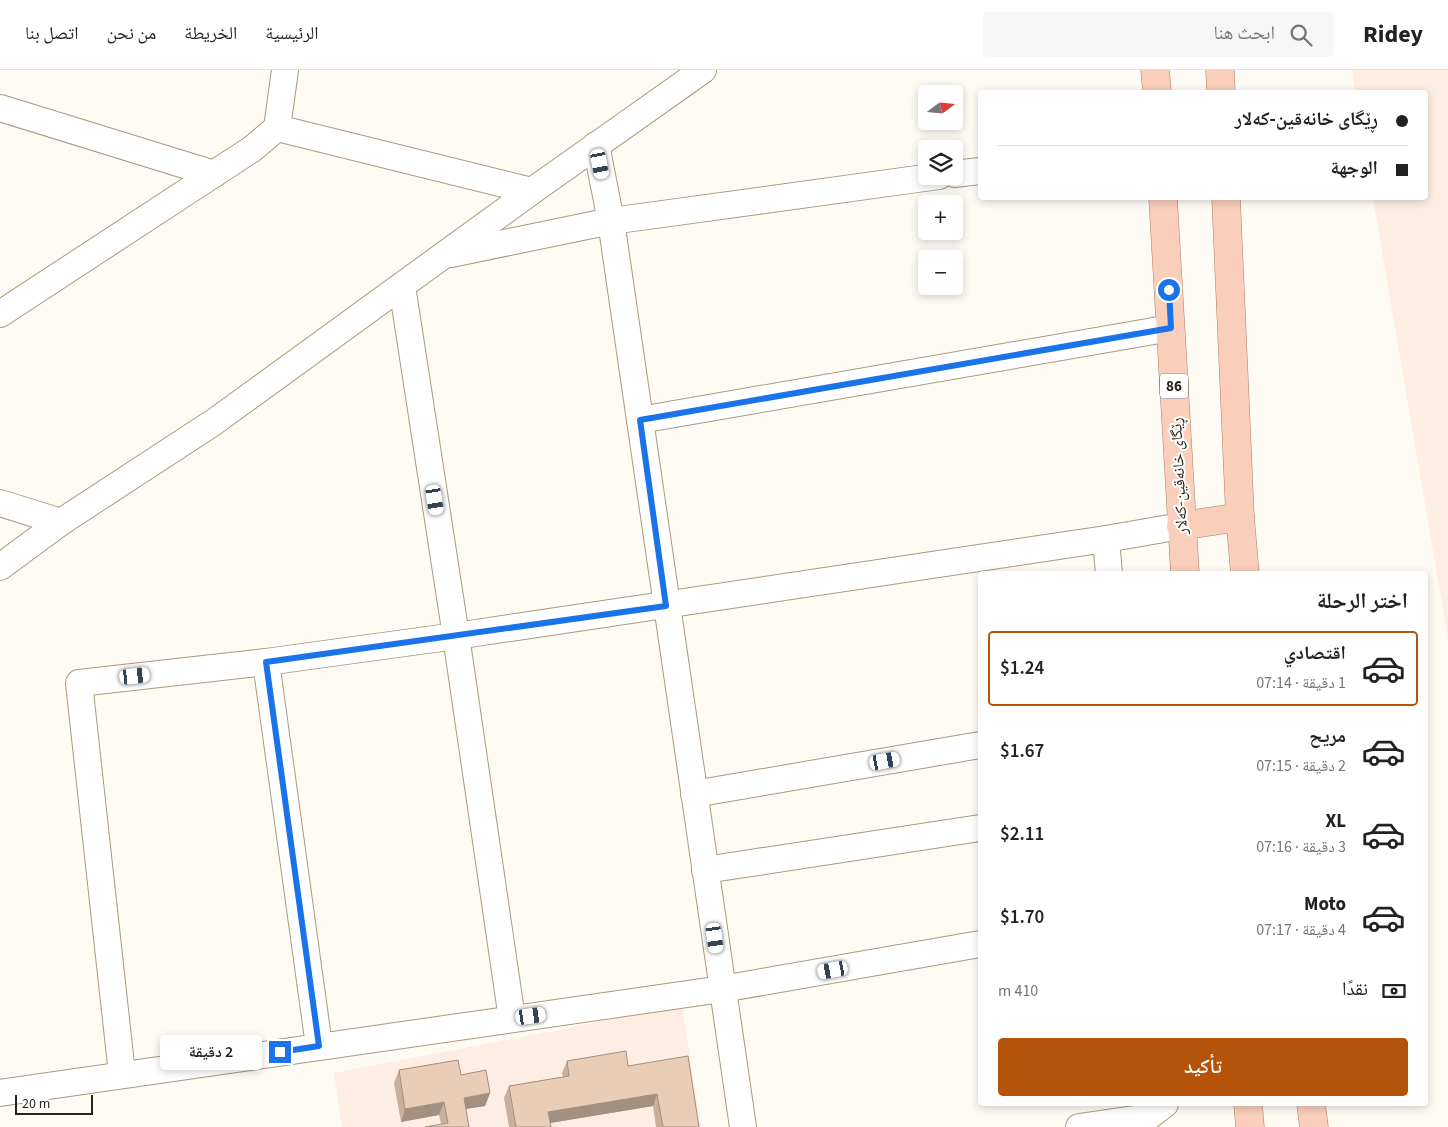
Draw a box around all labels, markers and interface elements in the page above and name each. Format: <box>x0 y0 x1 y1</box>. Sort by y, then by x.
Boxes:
search box <box>983 12 1333 57</box>
text: Ridey <box>1363 17 1423 52</box>
text: ابحث هنا <box>1213 20 1275 47</box>
text: اتصل بنا <box>25 21 78 46</box>
text: من نحن <box>106 21 156 46</box>
text: الخريطة <box>184 21 237 46</box>
text: الرئيسية <box>265 21 319 46</box>
icon: search <box>1287 21 1315 49</box>
north arrow <box>918 85 962 130</box>
map controls <box>918 85 963 295</box>
text: ڕێگای خانەقین-کەلار <box>1235 106 1378 133</box>
button: layers <box>918 140 963 185</box>
car <box>589 148 610 180</box>
text: الوجهة <box>1330 155 1378 182</box>
button: + <box>918 195 963 240</box>
button: − <box>918 250 963 295</box>
route start <box>1158 279 1180 301</box>
road number: 86 <box>1160 374 1188 398</box>
street label: ڕێگای خانەقین-کەلار <box>1165 417 1195 536</box>
car <box>425 484 444 516</box>
text: اختر الرحلة <box>1317 585 1408 617</box>
text: اقتصادي <box>1284 640 1346 667</box>
icon: car <box>1361 646 1406 691</box>
text: $1.24 <box>1000 655 1044 682</box>
car <box>119 667 150 685</box>
text: 1 دقيقة · 07:14 <box>1256 672 1346 694</box>
text: مريح <box>1309 723 1346 750</box>
icon: car <box>1361 729 1406 774</box>
text: $1.67 <box>1000 738 1044 765</box>
car <box>868 751 901 771</box>
text: 2 دقيقة · 07:15 <box>1256 755 1346 777</box>
text: XL <box>1325 808 1346 835</box>
icon: car <box>1361 812 1406 857</box>
text: $2.11 <box>1000 821 1044 848</box>
text: 3 دقيقة · 07:16 <box>1256 836 1346 858</box>
text: Moto <box>1304 891 1346 918</box>
icon: car <box>1361 895 1406 940</box>
text: $1.70 <box>1000 904 1044 931</box>
text: 4 دقيقة · 07:17 <box>1256 919 1346 941</box>
car <box>705 922 724 954</box>
car <box>816 960 849 980</box>
text: نقدًا <box>1342 976 1368 1003</box>
icon: cash <box>1380 977 1408 1005</box>
text: 410 m <box>998 980 1038 1002</box>
car <box>515 1006 546 1026</box>
callout: 2 دقيقة <box>160 1034 262 1070</box>
button: تأكيد <box>998 1038 1408 1096</box>
text: 2 دقيقة <box>189 1041 233 1063</box>
route end <box>269 1041 291 1063</box>
scale bar <box>15 1092 92 1115</box>
text: 20 m <box>22 1094 50 1114</box>

